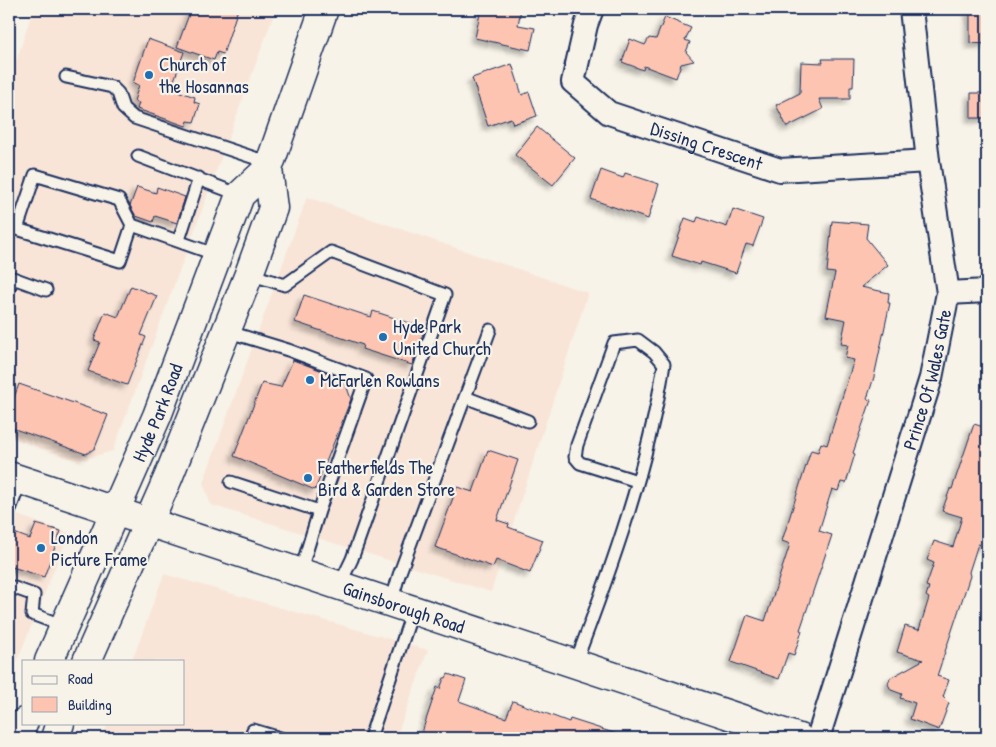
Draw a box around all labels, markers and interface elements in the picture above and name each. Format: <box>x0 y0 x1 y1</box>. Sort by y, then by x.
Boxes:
place label: Church of the Hosannas <box>159 51 249 99</box>
marker: Church of the Hosannas <box>143 69 155 81</box>
street label: Dissing Crescent <box>647 115 766 176</box>
street label: Prince Of Wales Gate <box>896 306 958 453</box>
place label: Hyde Park United Church <box>393 313 491 361</box>
marker: Hyde Park United Church <box>377 331 389 343</box>
street label: Hyde Park Road <box>126 359 189 466</box>
place label: McFarlen Rowlans <box>320 367 440 393</box>
marker: McFarlen Rowlans <box>304 374 316 386</box>
place label: Featherfields The Bird & Garden Store <box>317 454 455 502</box>
marker: Featherfields The Bird & Garden Store <box>302 472 314 484</box>
place label: London Picture Frame <box>51 524 148 572</box>
marker: London Picture Frame <box>35 542 47 554</box>
street label: Gainsborough Road <box>340 575 469 639</box>
legend <box>22 660 185 724</box>
text: Road <box>68 668 93 689</box>
text: Building <box>68 694 112 715</box>

